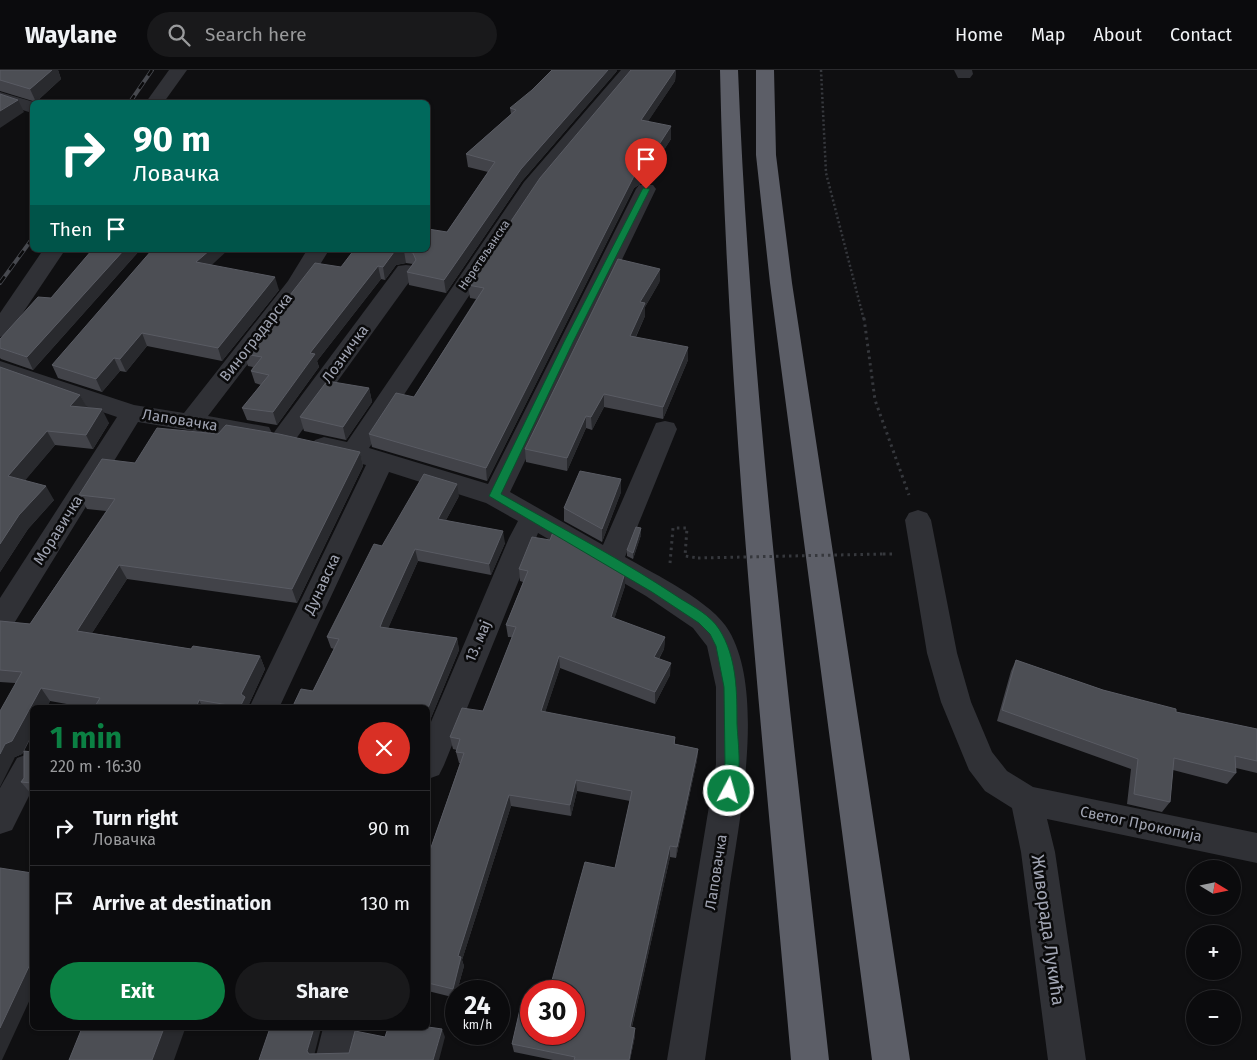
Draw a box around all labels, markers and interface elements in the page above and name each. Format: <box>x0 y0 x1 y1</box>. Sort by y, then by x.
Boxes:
search box <box>147 12 497 57</box>
text: Waylane <box>25 21 117 49</box>
icon: search <box>165 21 193 49</box>
text: Search here <box>205 23 307 46</box>
text: Home <box>955 24 1003 46</box>
text: Map <box>1031 24 1065 46</box>
text: About <box>1093 24 1142 46</box>
text: Contact <box>1170 24 1232 46</box>
text: 90 m <box>133 118 211 160</box>
icon: right <box>50 120 115 185</box>
pin <box>625 138 667 189</box>
icon: arrive <box>632 145 660 173</box>
text: Ловачка <box>133 160 220 187</box>
icon: arrive <box>102 215 130 243</box>
street label: Неретвљанска <box>455 217 513 293</box>
text: Then <box>50 218 92 241</box>
street label: Виноградарска <box>216 289 296 385</box>
street label: Лозничка <box>318 321 372 387</box>
street label: Лаповачка <box>141 405 219 435</box>
street label: Моравичка <box>29 492 87 568</box>
street label: Дунавска <box>300 551 344 618</box>
street label: 13. мај <box>461 617 495 665</box>
text: 1 min <box>50 720 122 756</box>
button: close <box>358 722 410 774</box>
text: 220 m · 16:30 <box>50 757 141 776</box>
position arrow <box>702 764 754 816</box>
street label: Светог Прокопија <box>1078 802 1204 846</box>
text: Turn right <box>93 807 178 830</box>
icon: right <box>50 814 78 842</box>
text: 90 m <box>368 817 410 840</box>
text: Ловачка <box>93 830 156 849</box>
street label: Лаповачка <box>701 833 731 911</box>
street label: Живорада Лукића <box>1027 853 1069 1007</box>
north arrow <box>1186 860 1241 915</box>
map controls <box>1186 860 1241 1045</box>
icon: arrive <box>50 889 78 917</box>
text: Arrive at destination <box>93 892 272 915</box>
text: 130 m <box>360 892 410 915</box>
button: + <box>1186 925 1241 980</box>
button: Exit <box>50 962 225 1020</box>
button: Share <box>235 962 410 1020</box>
speed limit sign: 30 <box>520 980 585 1045</box>
button: − <box>1186 990 1241 1045</box>
text: 24 <box>464 991 491 1021</box>
text: km/h <box>463 1018 492 1032</box>

